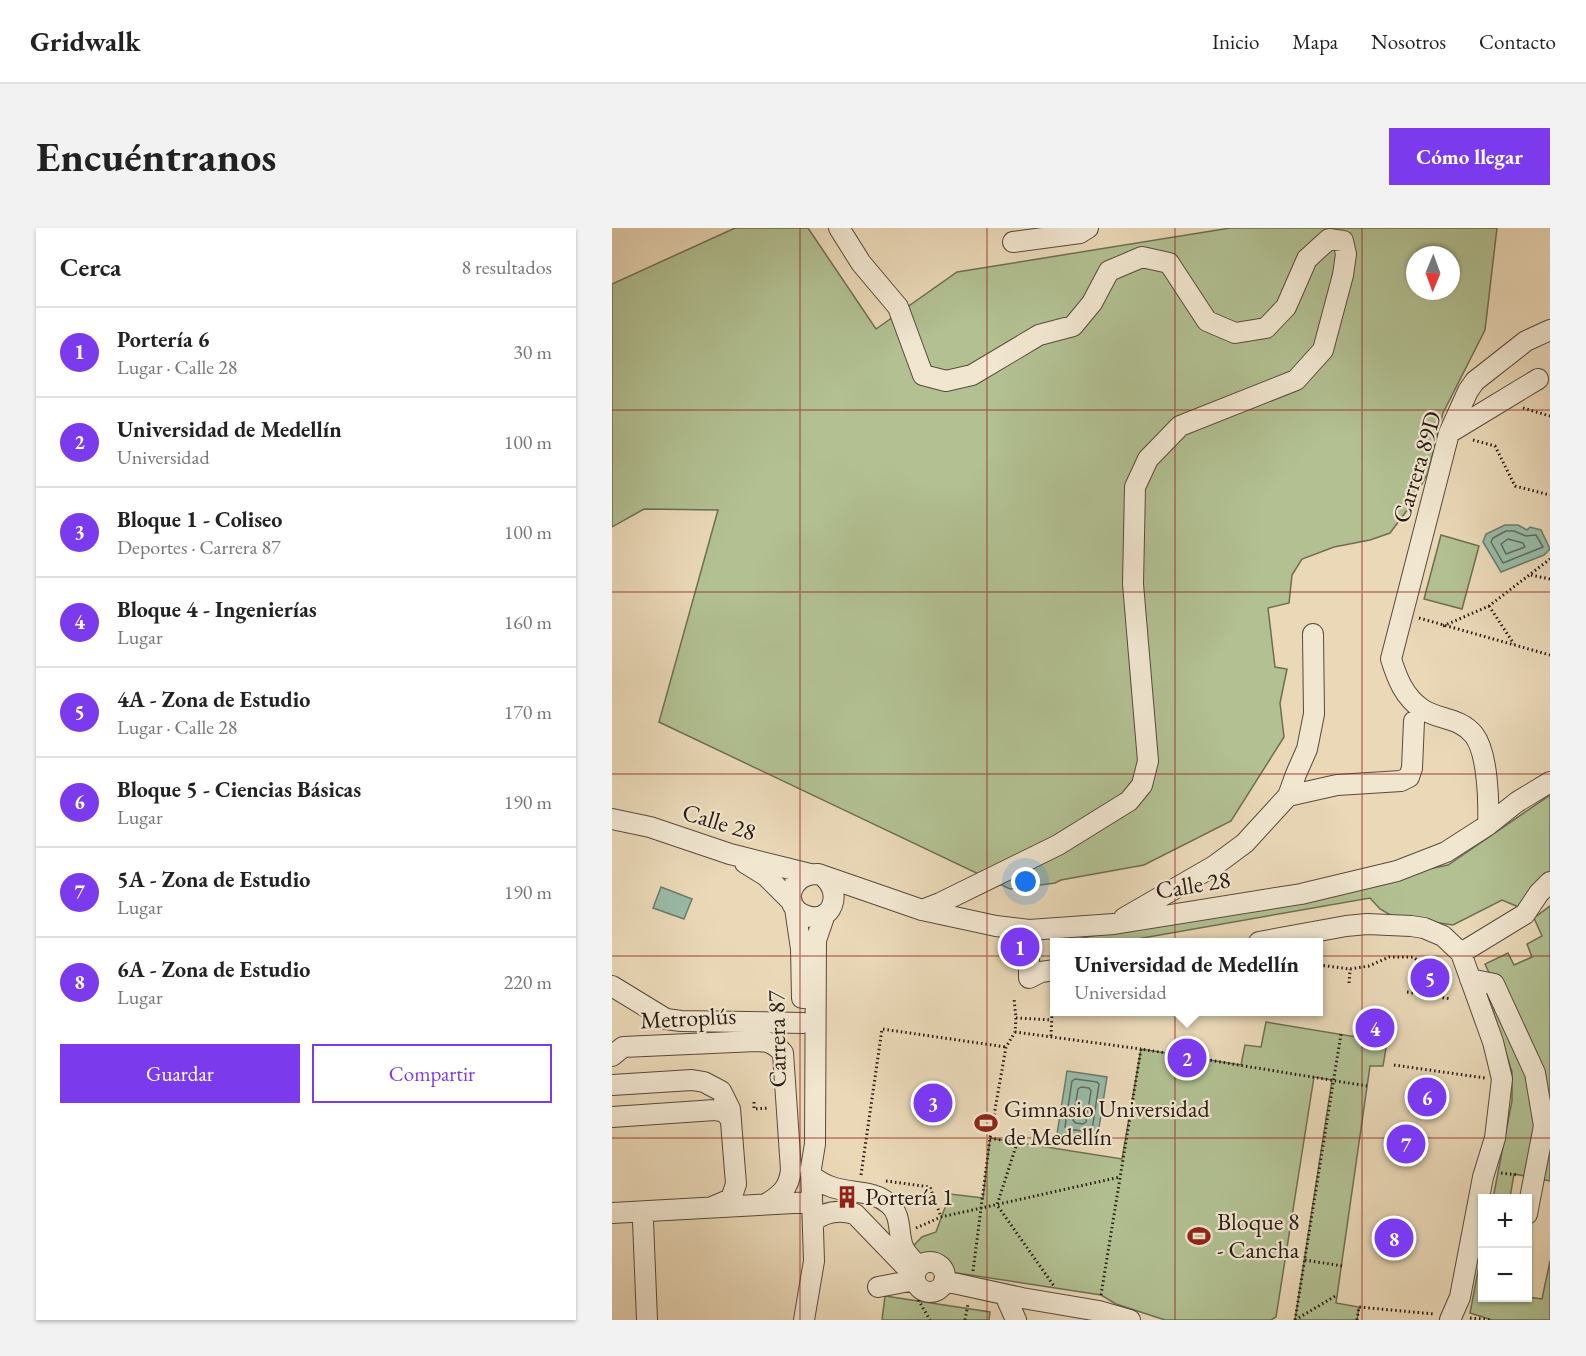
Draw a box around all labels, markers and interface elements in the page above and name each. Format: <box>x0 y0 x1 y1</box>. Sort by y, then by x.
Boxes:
text: Gridwalk <box>30 23 141 59</box>
text: Inicio <box>1212 28 1259 55</box>
text: Mapa <box>1292 28 1338 55</box>
text: Nosotros <box>1371 28 1446 55</box>
text: Contacto <box>1479 28 1556 55</box>
button: Cómo llegar <box>1389 128 1550 185</box>
text: Encuéntranos <box>36 129 276 184</box>
north arrow <box>1406 246 1460 300</box>
text: Cerca <box>60 250 121 284</box>
text: 8 resultados <box>461 254 552 280</box>
text: Portería 6 <box>117 325 209 354</box>
text: 1 <box>74 339 85 365</box>
text: 30 m <box>513 339 552 365</box>
text: Lugar · Calle 28 <box>117 354 237 380</box>
street label: Carrera 89D <box>1385 407 1448 527</box>
text: Universidad de Medellín <box>117 415 342 444</box>
text: 2 <box>74 429 85 455</box>
text: 100 m <box>504 429 552 455</box>
text: Universidad <box>117 444 210 470</box>
text: Bloque 1 - Coliseo <box>117 505 282 534</box>
text: 3 <box>74 519 85 545</box>
text: 100 m <box>504 519 552 545</box>
text: Deportes · Carrera 87 <box>117 534 281 560</box>
text: Bloque 4 - Ingenierías <box>117 595 317 624</box>
text: 4 <box>74 609 85 635</box>
text: 160 m <box>504 609 552 635</box>
text: Lugar <box>117 624 163 650</box>
text: 4A - Zona de Estudio <box>117 685 310 714</box>
text: 5 <box>74 699 85 725</box>
text: 170 m <box>504 699 552 725</box>
text: Lugar · Calle 28 <box>117 714 237 740</box>
text: Bloque 5 - Ciencias Básicas <box>117 775 361 804</box>
text: 6 <box>74 789 85 815</box>
text: 190 m <box>504 789 552 815</box>
street label: Calle 28 <box>679 796 760 847</box>
text: Lugar <box>117 804 163 830</box>
street label: Calle 28 <box>1153 863 1233 906</box>
text: 5A - Zona de Estudio <box>117 865 310 894</box>
your location <box>1011 867 1040 896</box>
text: 7 <box>74 879 85 905</box>
text: 190 m <box>504 879 552 905</box>
text: Lugar <box>117 894 163 920</box>
pin: 1 <box>1000 924 1040 970</box>
popup <box>1050 938 1323 1016</box>
text: Universidad de Medellín <box>1074 950 1299 979</box>
text: 6A - Zona de Estudio <box>117 955 310 984</box>
pin: 5 <box>1410 956 1450 1000</box>
text: 8 <box>74 969 85 995</box>
text: 220 m <box>504 969 552 995</box>
text: Universidad <box>1074 979 1167 1005</box>
text: Lugar <box>117 984 163 1010</box>
street label: Carrera 87 <box>760 990 793 1088</box>
street label: Metroplús <box>639 1000 737 1035</box>
pin: 4 <box>1356 1006 1395 1050</box>
pin: 2 <box>1168 1036 1206 1080</box>
button: Guardar <box>60 1044 300 1103</box>
button: Compartir <box>312 1044 552 1103</box>
pin: 6 <box>1408 1074 1446 1120</box>
pin: 3 <box>914 1080 952 1126</box>
place label: Gimnasio Universidad de Medellín <box>1004 1093 1211 1152</box>
sports icon: Gimnasio Universidad de Medellín <box>973 1110 999 1136</box>
pin: 7 <box>1386 1122 1426 1166</box>
place label: Portería 1 <box>865 1181 954 1212</box>
building icon: Portería 1 <box>834 1184 860 1210</box>
map controls <box>1478 1194 1532 1302</box>
button: + <box>1478 1194 1532 1248</box>
place label: Bloque 8 - Cancha <box>1217 1206 1300 1265</box>
pin: 8 <box>1374 1216 1414 1260</box>
sports icon: Bloque 8 - Cancha <box>1186 1223 1212 1249</box>
button: − <box>1478 1248 1532 1302</box>

